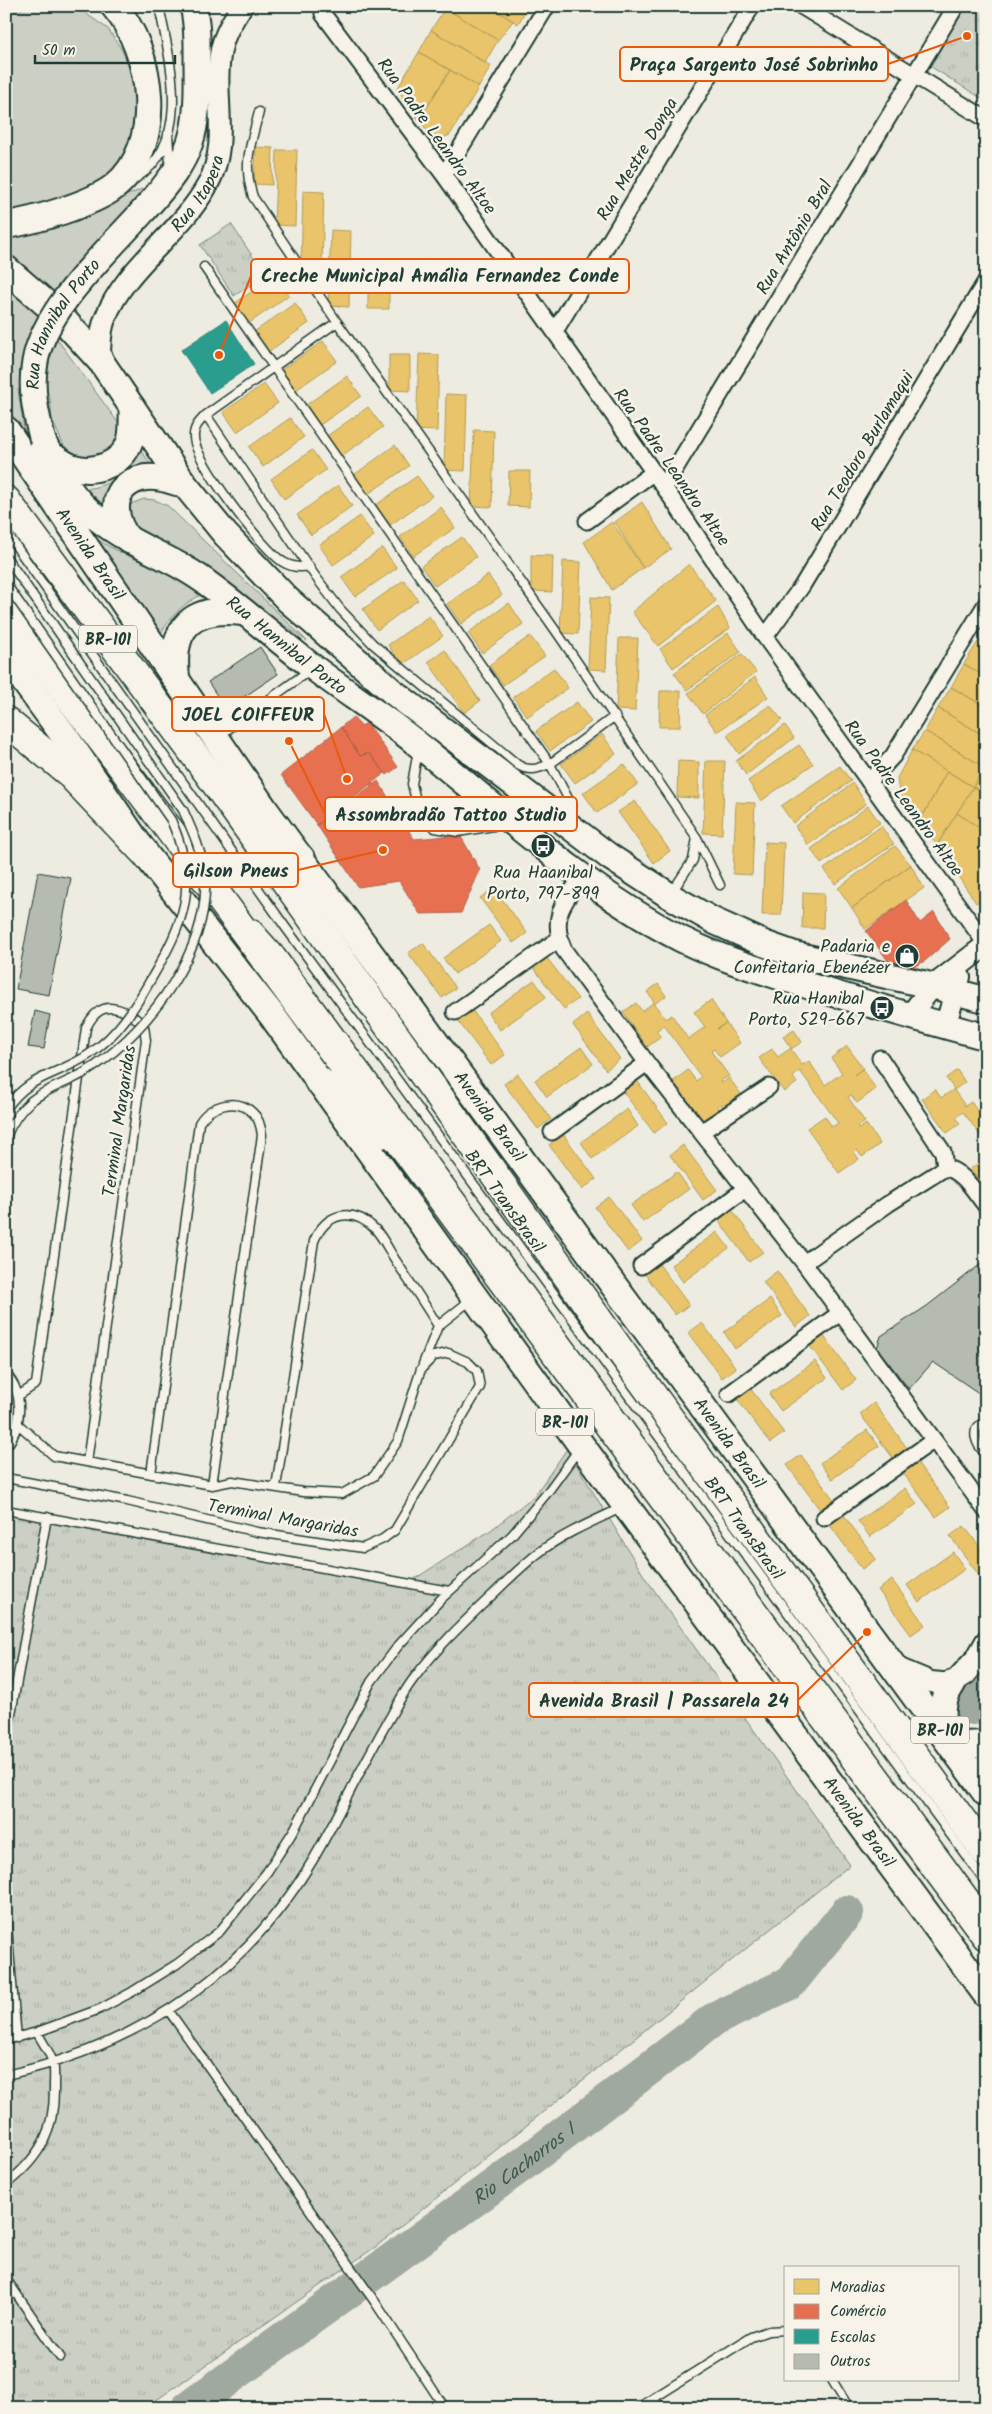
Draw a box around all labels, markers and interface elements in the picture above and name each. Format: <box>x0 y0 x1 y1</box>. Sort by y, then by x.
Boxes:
scale bar <box>35 32 175 64</box>
text: 50 m <box>42 39 76 63</box>
callout: Praça Sargento José Sobrinho <box>620 47 888 81</box>
text: Praça Sargento José Sobrinho <box>630 51 878 81</box>
street label: Rua Padre Leandro Altoe <box>369 52 503 222</box>
street label: Rua Mestre Donga <box>590 93 687 227</box>
street label: Rua Itapera <box>164 153 233 240</box>
street label: Rua Antônio Bral <box>749 174 841 301</box>
street label: Rua Hannibal Porto <box>20 253 109 390</box>
callout: Creche Municipal Amália Fernandez Conde <box>251 259 629 293</box>
text: Creche Municipal Amália Fernandez Conde <box>261 262 619 292</box>
street label: Rua Teodoro Burlamaqui <box>804 366 923 537</box>
street label: Rua Padre Leandro Altoe <box>605 382 737 553</box>
street label: Avenida Brasil <box>47 502 132 608</box>
street label: Rua Hannibal Porto <box>219 589 352 703</box>
road number: BR-101 <box>79 626 137 652</box>
callout: JOEL COIFFEUR <box>172 697 324 731</box>
text: JOEL COIFFEUR <box>182 701 315 731</box>
street label: Rua Padre Leandro Altoe <box>836 714 970 884</box>
callout: Assombradão Tattoo Studio <box>325 797 577 831</box>
text: Assombradão Tattoo Studio <box>335 801 567 831</box>
bus stop icon: Rua Haanibal Porto, 797-899 <box>530 833 556 859</box>
callout: Gilson Pneus <box>173 853 298 887</box>
text: Gilson Pneus <box>183 857 289 887</box>
place label: Rua Haanibal Porto, 797-899 <box>487 859 599 909</box>
place label: Padaria e Confeitaria Ebenézer <box>733 933 891 983</box>
shop icon: Padaria e Confeitaria Ebenézer <box>894 943 920 969</box>
place label: Rua Hanibal Porto, 529-667 <box>748 985 865 1035</box>
bus stop icon: Rua Hanibal Porto, 529-667 <box>869 995 895 1021</box>
street label: Terminal Margaridas <box>95 1043 146 1199</box>
street label: Avenida Brasil <box>445 1065 532 1170</box>
street label: BRT TransBrasil <box>456 1144 552 1260</box>
street label: Avenida Brasil <box>685 1392 772 1496</box>
road number: BR-101 <box>536 1408 594 1435</box>
street label: BRT TransBrasil <box>695 1471 791 1587</box>
street label: Terminal Margaridas <box>205 1492 361 1547</box>
callout: Avenida Brasil | Passarela 24 <box>529 1683 798 1717</box>
text: Avenida Brasil | Passarela 24 <box>539 1687 790 1717</box>
road number: BR-101 <box>911 1716 969 1744</box>
street label: Avenida Brasil <box>814 1771 902 1875</box>
water label: Rio Cachorros I <box>466 2115 585 2214</box>
legend <box>784 2266 960 2382</box>
text: Moradias <box>830 2276 886 2300</box>
text: Comércio <box>830 2300 887 2324</box>
text: Escolas <box>830 2326 876 2350</box>
text: Outros <box>830 2350 871 2374</box>

